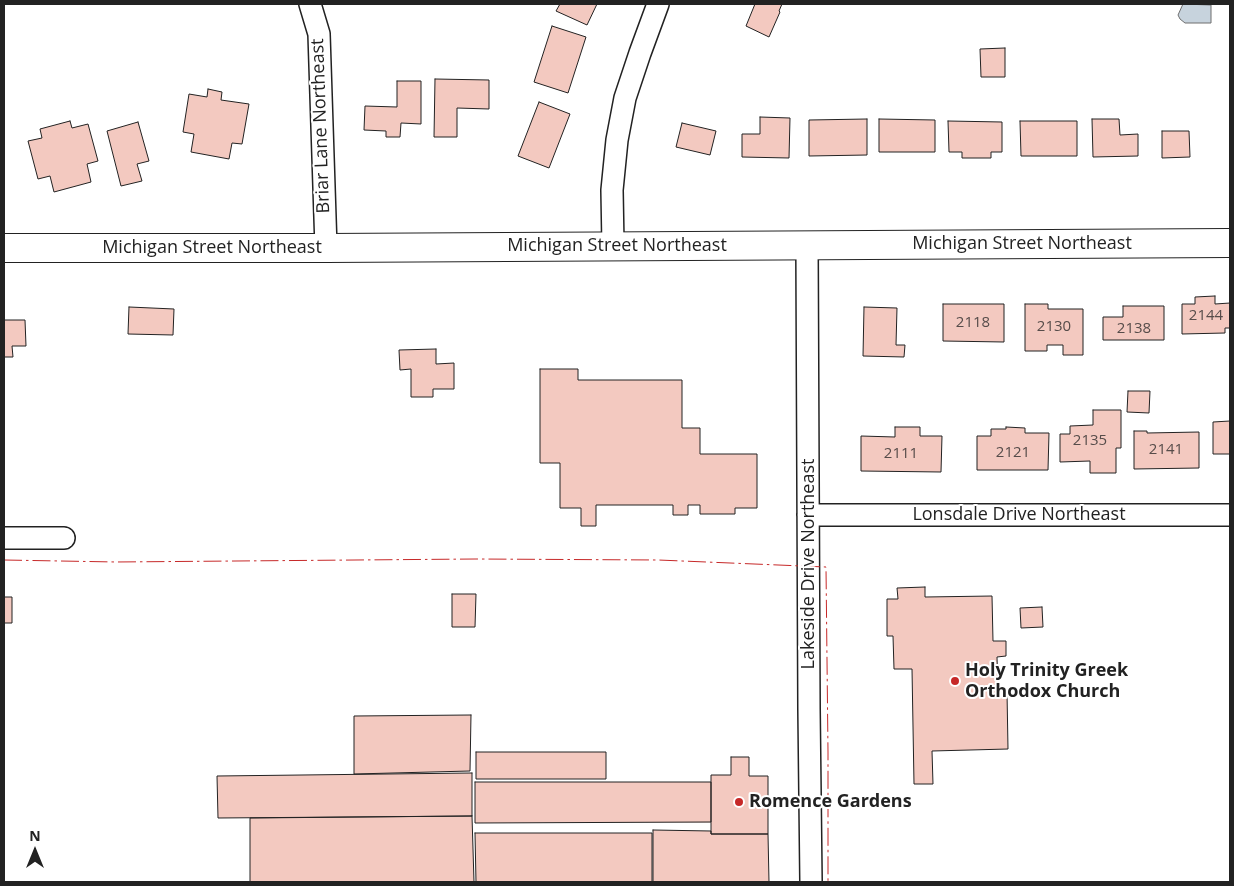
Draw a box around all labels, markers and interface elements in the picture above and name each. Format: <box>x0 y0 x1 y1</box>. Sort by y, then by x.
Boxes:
street label: Briar Lane Northeast <box>307 38 335 214</box>
street label: Michigan Street Northeast <box>912 233 1132 255</box>
street label: Michigan Street Northeast <box>507 235 727 257</box>
street label: Michigan Street Northeast <box>102 237 322 259</box>
house number: 2144 <box>1189 307 1223 325</box>
house number: 2118 <box>956 314 990 332</box>
house number: 2130 <box>1037 318 1071 336</box>
house number: 2138 <box>1117 320 1151 338</box>
house number: 2135 <box>1073 432 1107 450</box>
house number: 2141 <box>1149 441 1183 459</box>
house number: 2121 <box>996 444 1030 462</box>
house number: 2111 <box>884 445 918 463</box>
street label: Lakeside Drive Northeast <box>798 459 820 669</box>
street label: Lonsdale Drive Northeast <box>912 504 1126 526</box>
place label: Holy Trinity Greek Orthodox Church <box>965 660 1128 702</box>
marker: Holy Trinity Greek Orthodox Church <box>949 675 961 687</box>
place label: Romence Gardens <box>749 791 912 813</box>
marker: Romence Gardens <box>733 796 745 808</box>
north arrow <box>10 826 60 876</box>
text: N <box>29 826 41 845</box>

